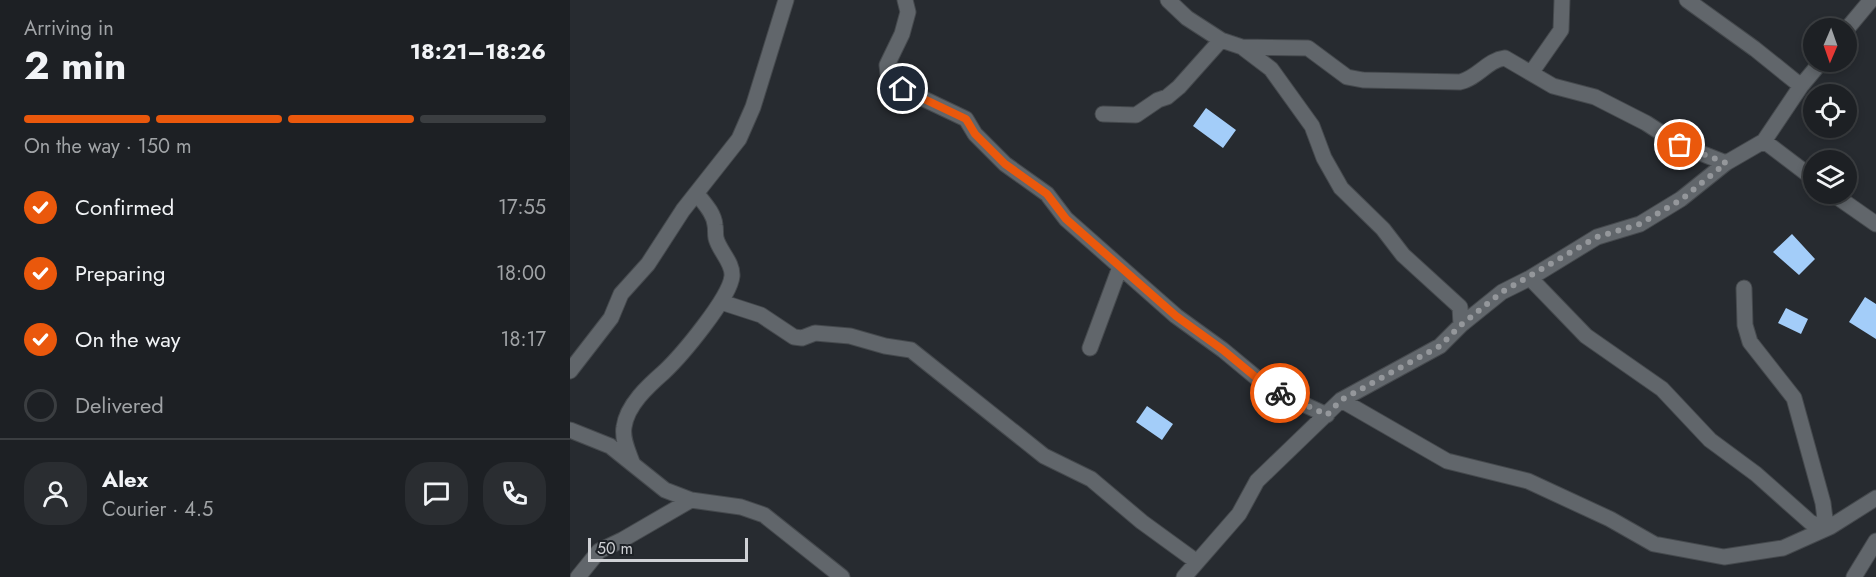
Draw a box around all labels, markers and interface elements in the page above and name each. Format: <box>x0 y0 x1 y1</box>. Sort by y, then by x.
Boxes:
text: Arriving in <box>24 14 114 43</box>
north arrow <box>1803 18 1857 72</box>
map controls <box>1803 18 1857 204</box>
text: 18:21–18:26 <box>410 35 546 67</box>
text: 2 min <box>24 37 126 94</box>
pin <box>877 63 928 114</box>
icon: home <box>886 72 919 105</box>
button: locate <box>1803 84 1857 138</box>
pin <box>1654 119 1705 170</box>
icon: bag <box>1663 128 1696 161</box>
text: On the way · 150 m <box>24 132 192 161</box>
button: layers <box>1803 150 1857 204</box>
icon: check <box>24 191 57 224</box>
text: Confirmed <box>75 191 174 223</box>
text: 17:55 <box>498 193 546 222</box>
icon: check <box>24 257 57 290</box>
text: Preparing <box>75 257 166 289</box>
text: 18:00 <box>496 259 546 288</box>
icon: check <box>24 323 57 356</box>
text: On the way <box>75 323 180 355</box>
text: 18:17 <box>501 325 546 354</box>
courier <box>1250 363 1310 423</box>
icon: bike <box>1264 377 1297 410</box>
text: Delivered <box>75 389 164 421</box>
button: person <box>24 462 87 525</box>
button: chat <box>405 462 468 525</box>
button: phone <box>483 462 546 525</box>
text: Alex <box>102 463 148 495</box>
text: Courier · 4.5 <box>102 495 213 524</box>
scale bar <box>588 535 748 562</box>
text: 50 m <box>597 537 633 560</box>

